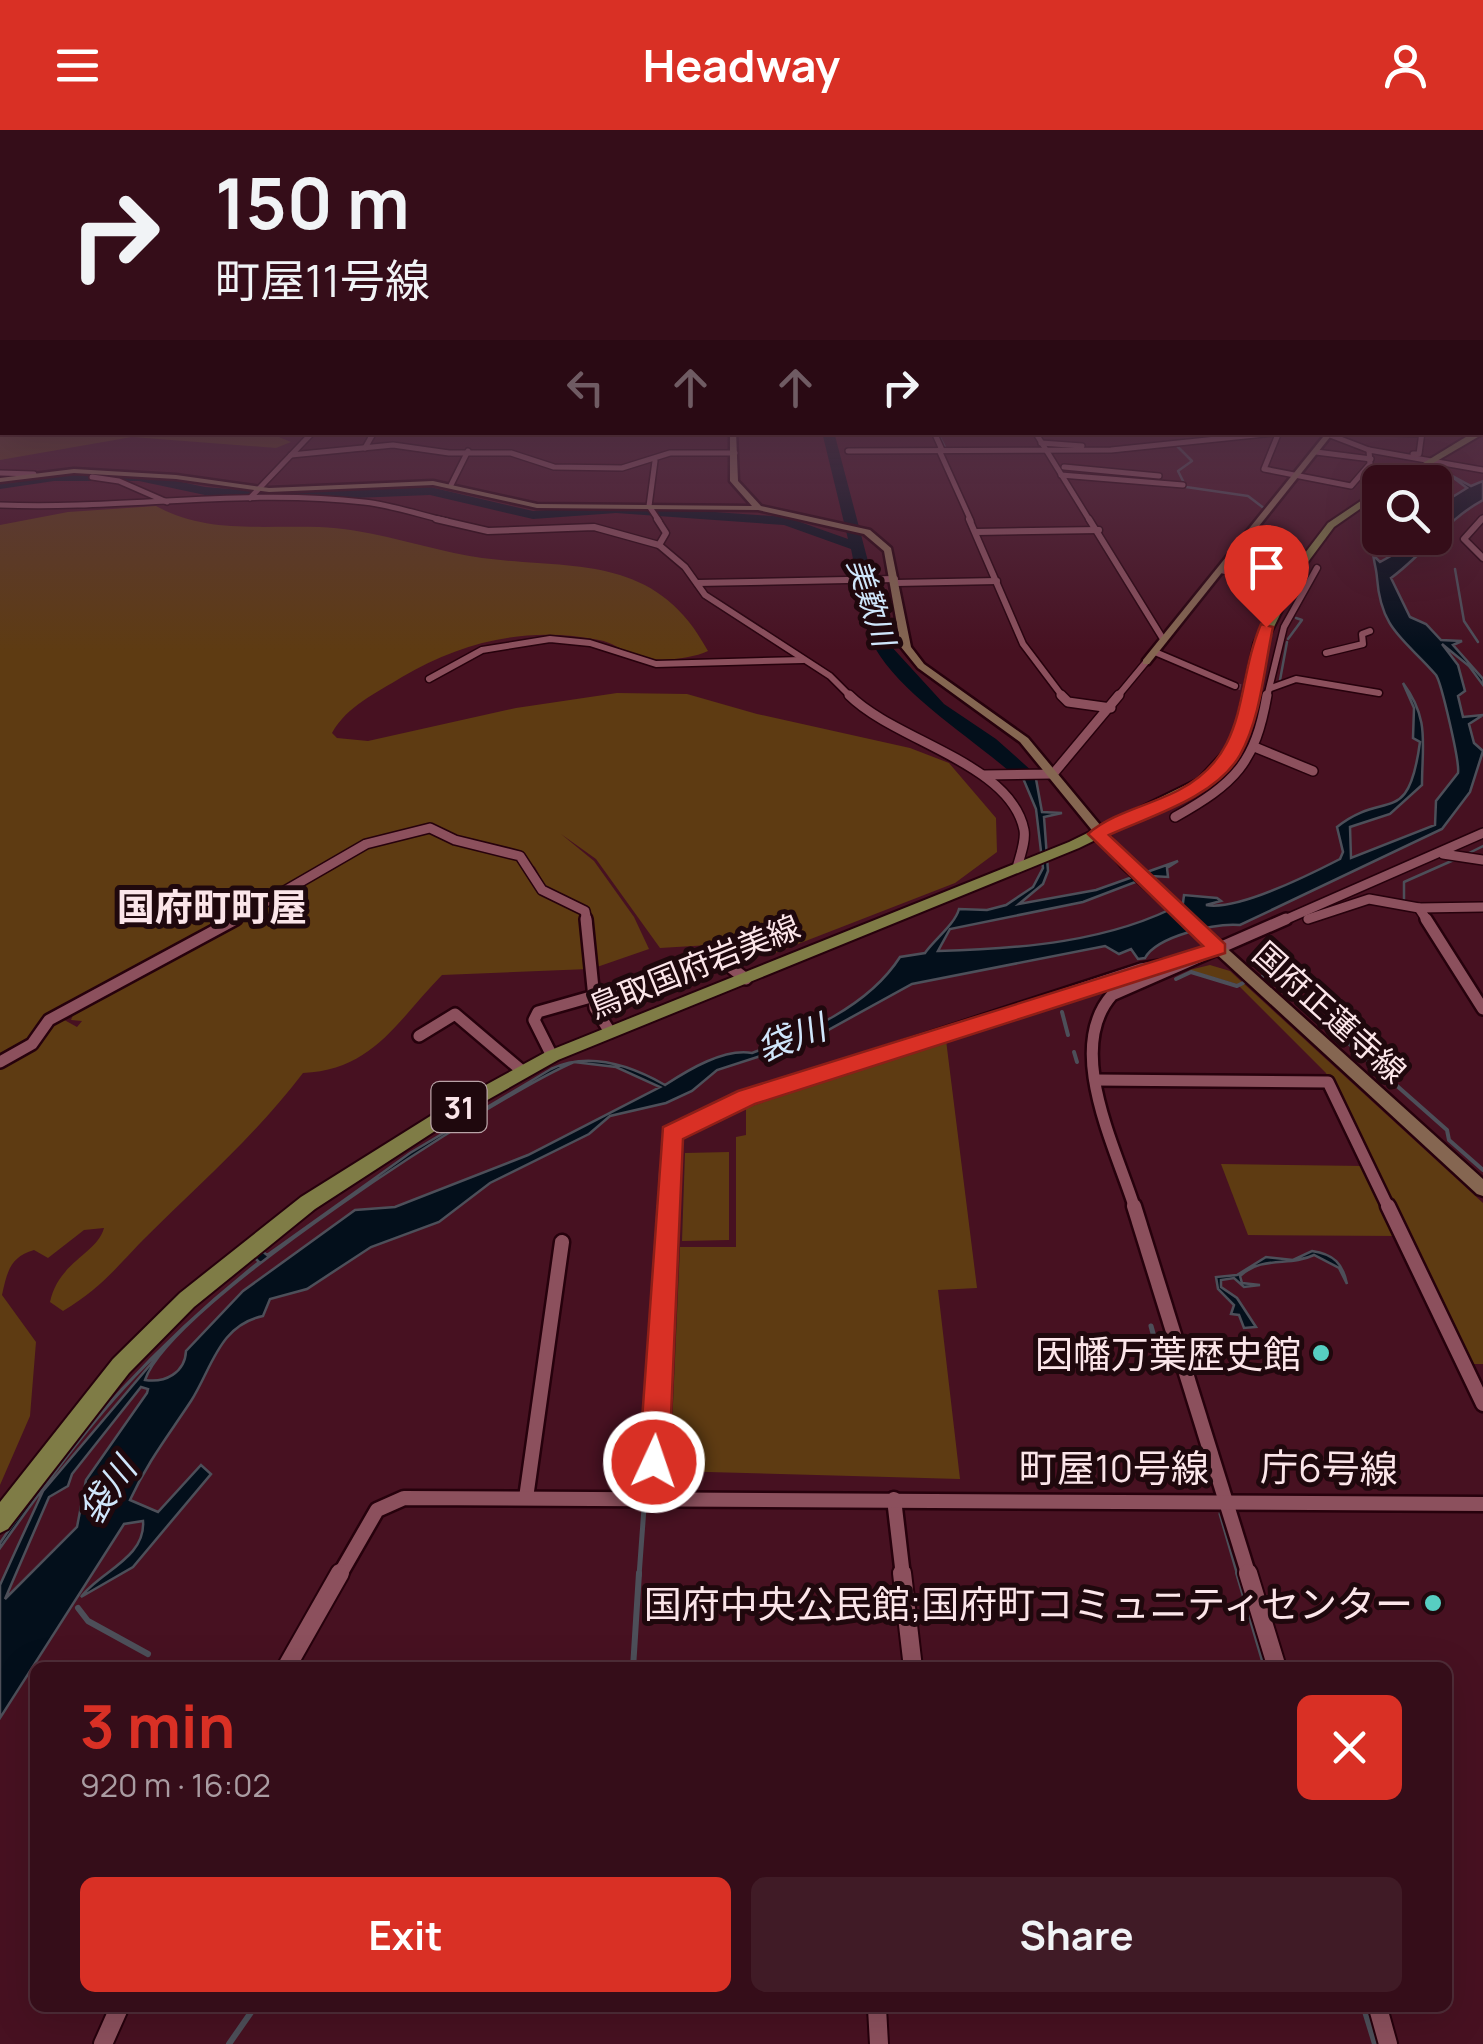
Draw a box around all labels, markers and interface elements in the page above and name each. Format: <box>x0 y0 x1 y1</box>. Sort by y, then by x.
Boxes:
text: Headway <box>643 34 840 96</box>
icon: menu <box>50 38 105 93</box>
icon: person <box>1378 38 1433 93</box>
text: 150 m <box>215 154 410 250</box>
icon: right <box>50 170 180 300</box>
text: 町屋11号線 <box>215 249 430 311</box>
icon: left <box>558 360 613 415</box>
icon: ahead <box>663 360 718 415</box>
icon: ahead <box>768 360 823 415</box>
icon: right <box>873 360 928 415</box>
map controls <box>1362 465 1452 555</box>
button: search <box>1362 465 1452 555</box>
pin <box>1224 525 1309 628</box>
icon: arrive <box>1239 540 1294 595</box>
water label: 美歎川 <box>839 553 906 654</box>
district label: 国府町町屋 <box>117 880 307 932</box>
street label: 鳥取国府岩美線 <box>582 904 806 1028</box>
street label: 国府正蓮寺線 <box>1244 931 1416 1093</box>
water label: 袋川 <box>750 1001 836 1072</box>
road number: 31 <box>432 1082 486 1132</box>
place label: 因幡万葉歴史館 <box>1035 1327 1301 1379</box>
marker: 因幡万葉歴史館 <box>1310 1342 1332 1364</box>
position arrow <box>602 1410 706 1514</box>
street label: 庁6号線 <box>1260 1440 1398 1494</box>
street label: 町屋10号線 <box>1019 1441 1209 1493</box>
water label: 袋川 <box>67 1444 149 1532</box>
place label: 国府中央公民館;国府町コミュニティセンター <box>644 1577 1413 1629</box>
marker: 国府中央公民館;国府町コミュニティセンター <box>1422 1592 1444 1614</box>
text: 3 min <box>80 1684 235 1766</box>
button: close <box>1297 1695 1402 1800</box>
text: 920 m · 16:02 <box>80 1763 271 1807</box>
button: Exit <box>80 1877 731 1992</box>
button: Share <box>751 1877 1402 1992</box>

